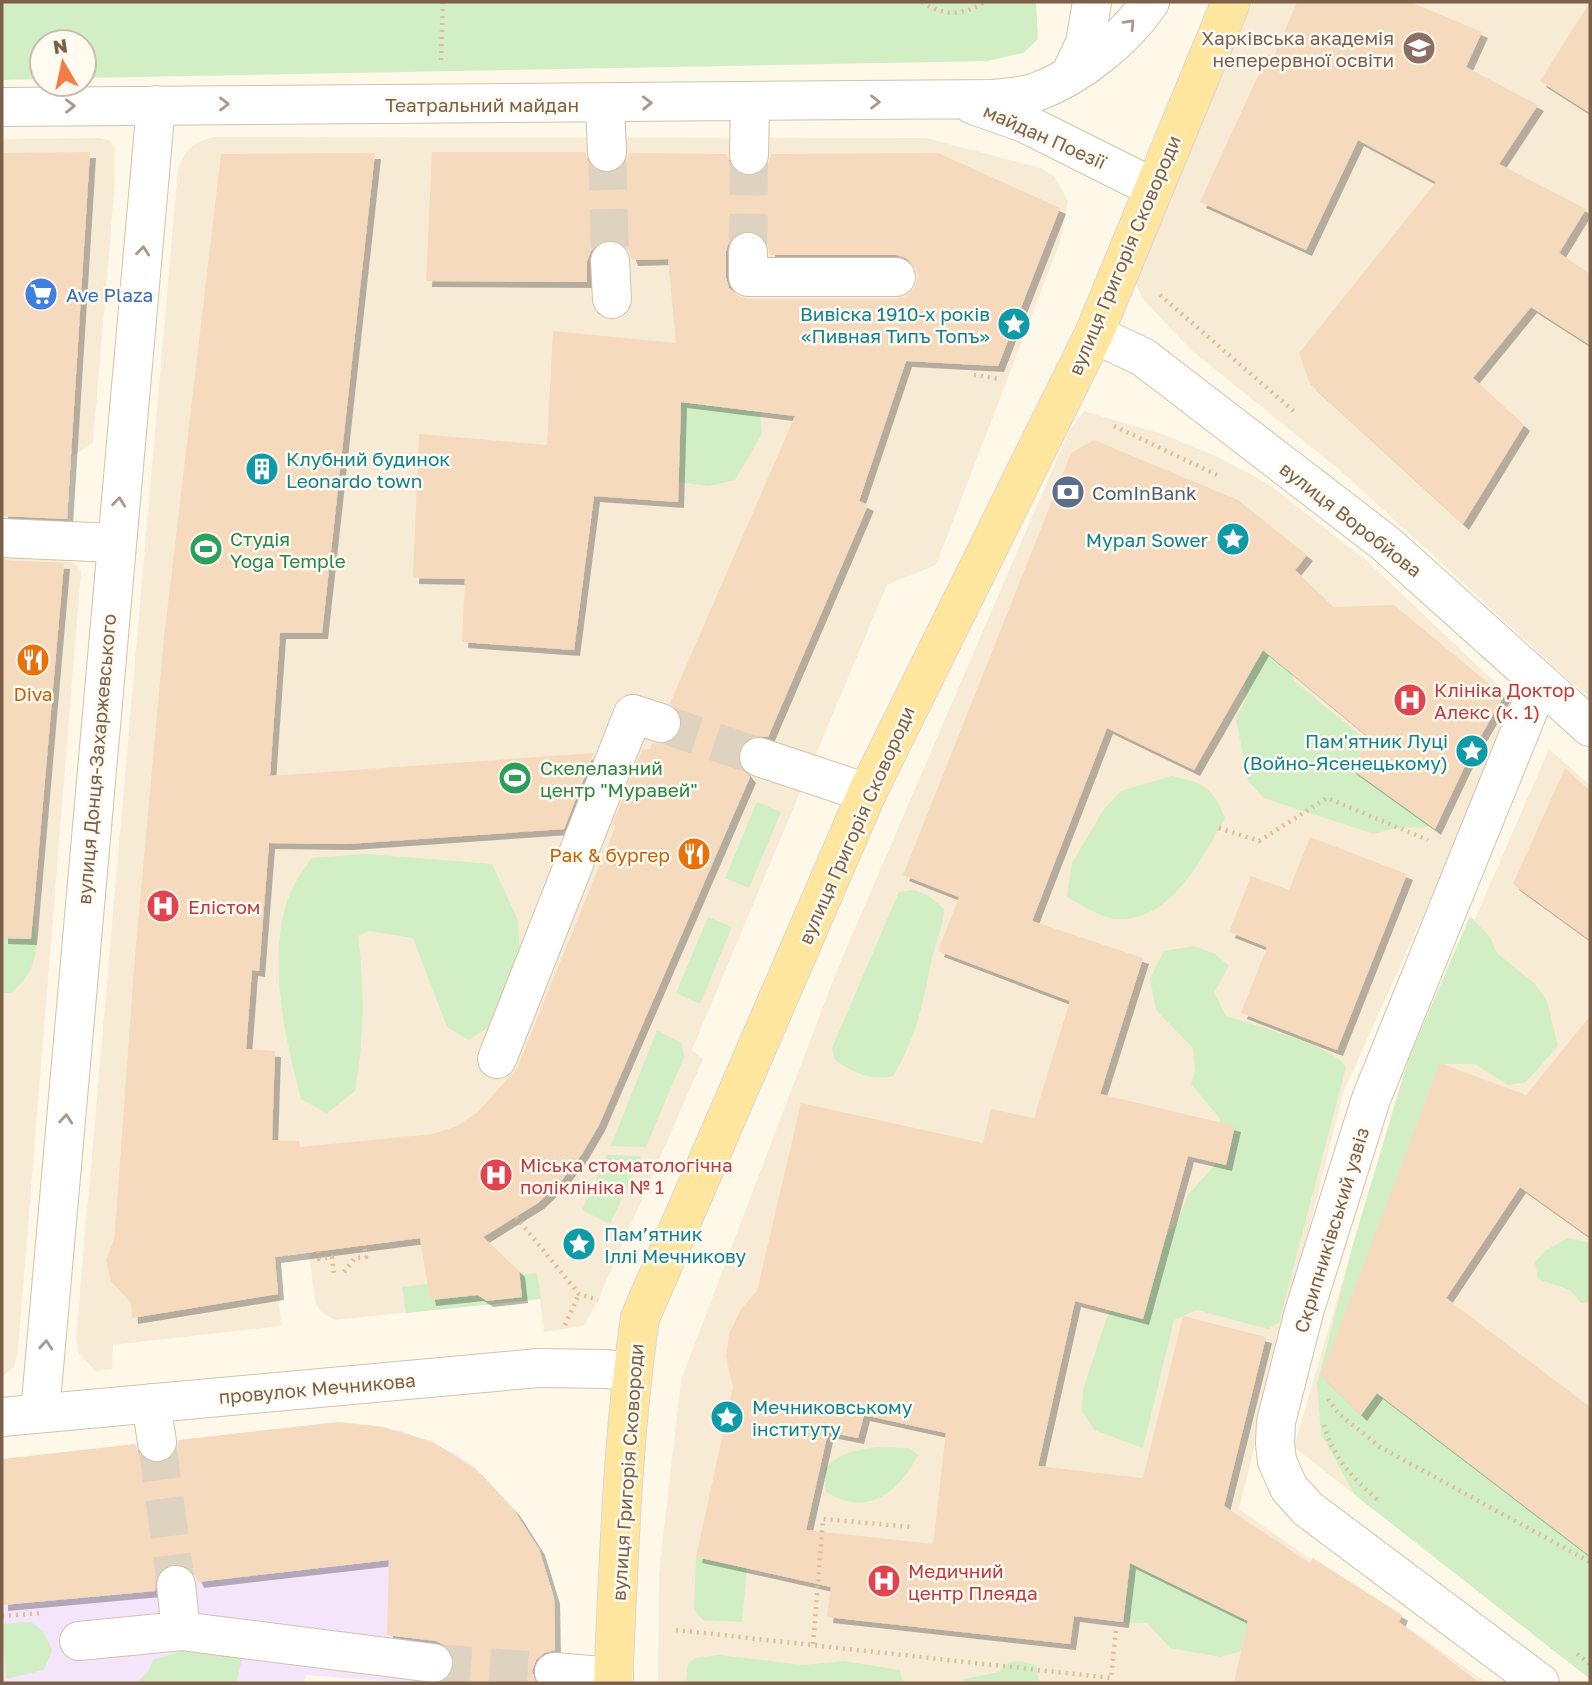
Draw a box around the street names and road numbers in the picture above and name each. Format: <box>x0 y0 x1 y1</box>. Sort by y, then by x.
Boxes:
street label: Театральний майдан <box>385 93 579 116</box>
street label: майдан Поезії <box>980 99 1111 174</box>
street label: вулиця Григорія Сковороди <box>1063 132 1185 378</box>
street label: вулиця Воробйова <box>1275 456 1427 582</box>
street label: вулиця Донця-Захаржевського <box>72 613 120 905</box>
street label: вулиця Григорія Сковороди <box>793 702 919 948</box>
street label: Скрипниківський узвіз <box>1289 1124 1373 1336</box>
street label: вулиця Григорія Сковороди <box>607 1343 647 1601</box>
street label: провулок Мечникова <box>217 1368 417 1408</box>

